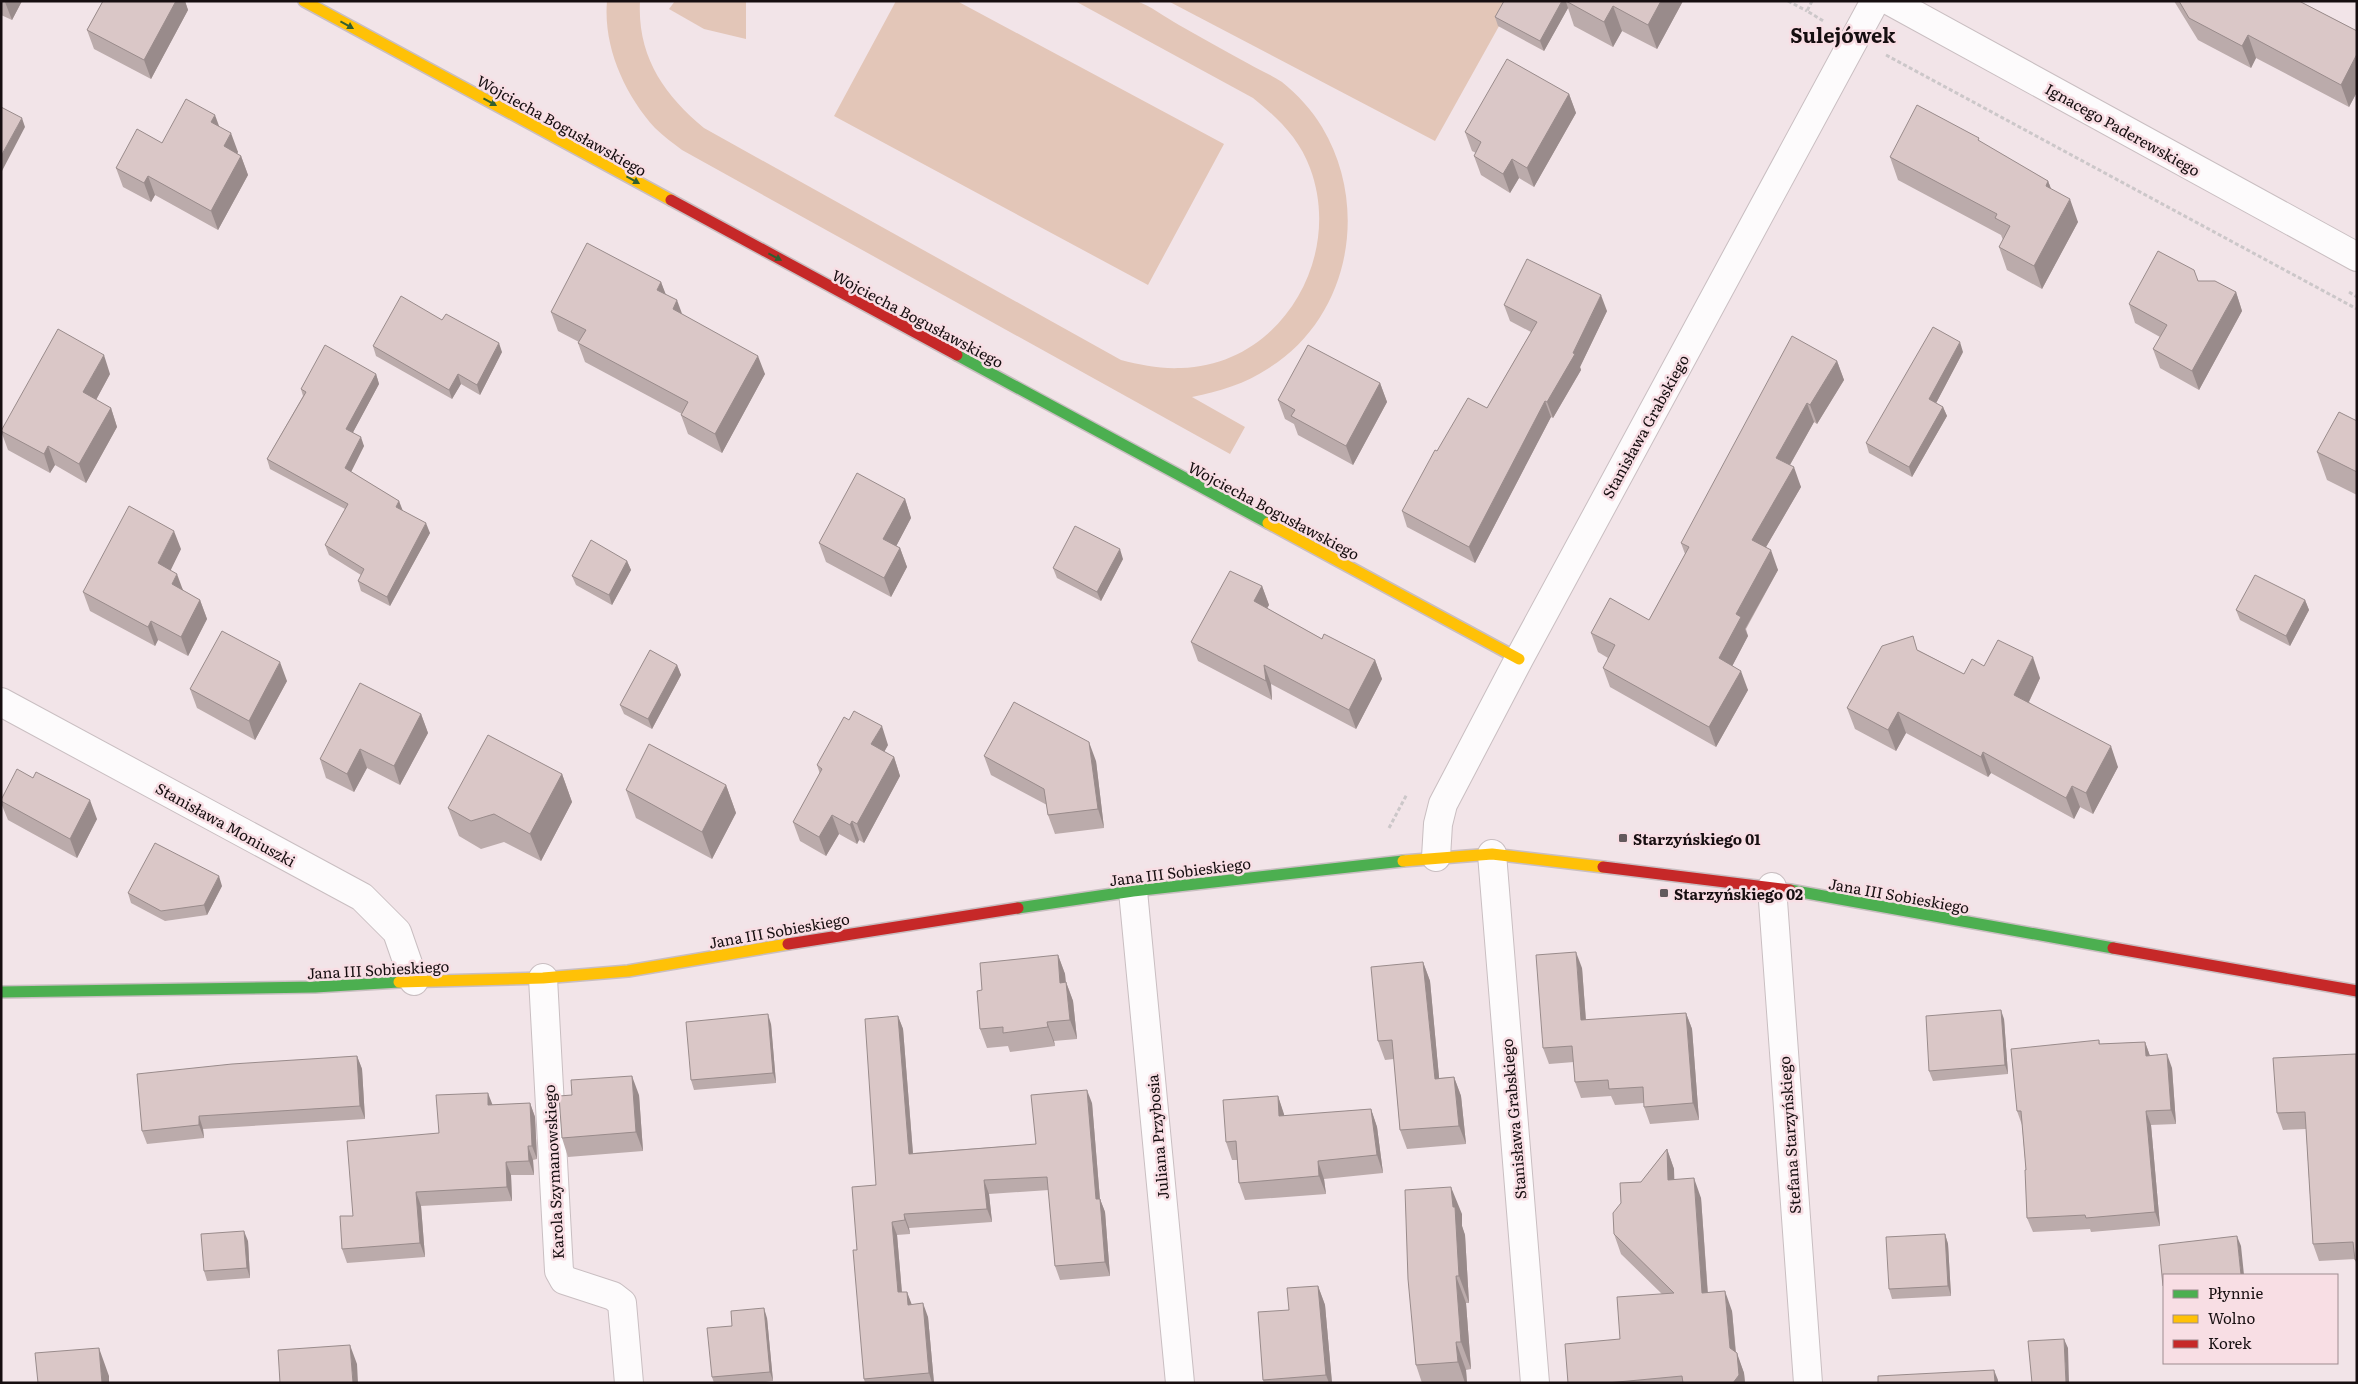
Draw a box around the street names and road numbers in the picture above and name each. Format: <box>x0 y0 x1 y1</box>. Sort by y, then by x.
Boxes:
street label: Wojciecha Bogusławskiego <box>473 69 651 182</box>
street label: Ignacego Paderewskiego <box>2041 77 2205 181</box>
street label: Wojciecha Bogusławskiego <box>828 263 1008 373</box>
street label: Stanisława Grabskiego <box>1596 350 1694 502</box>
street label: Wojciecha Bogusławskiego <box>1184 455 1364 565</box>
street label: Stanisława Moniuszki <box>152 776 300 872</box>
street label: Jana III Sobieskiego <box>1108 851 1252 891</box>
street label: Jana III Sobieskiego <box>1827 871 1971 919</box>
street label: Jana III Sobieskiego <box>707 906 851 954</box>
street label: Jana III Sobieskiego <box>306 954 450 984</box>
street label: Stanisława Grabskiego <box>1495 1038 1531 1200</box>
street label: Stefana Starzyńskiego <box>1772 1055 1806 1215</box>
street label: Juliana Przybosia <box>1140 1072 1174 1201</box>
street label: Karola Szymanowskiego <box>537 1084 569 1260</box>

